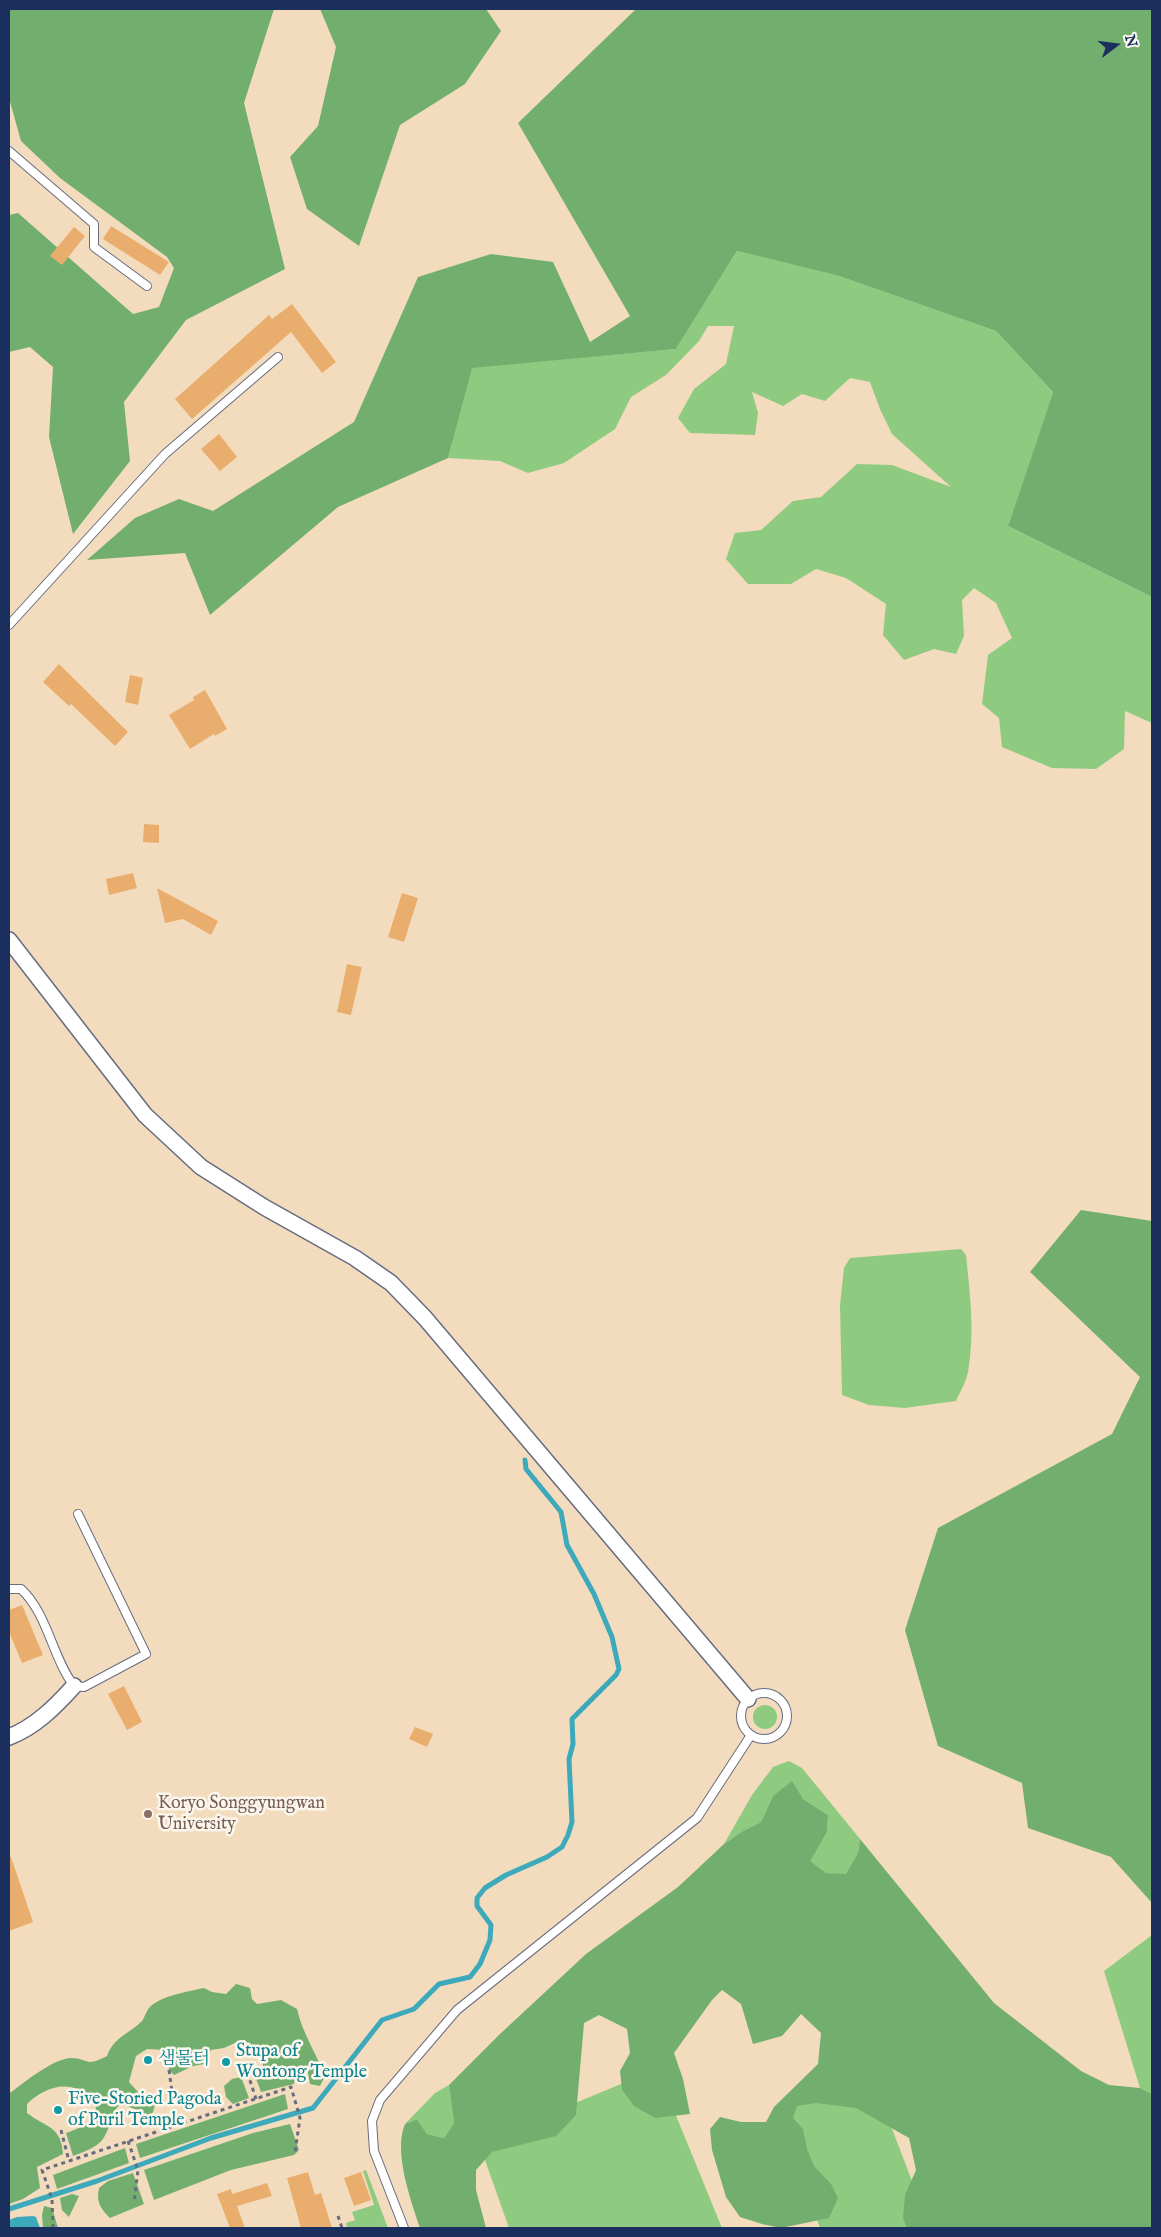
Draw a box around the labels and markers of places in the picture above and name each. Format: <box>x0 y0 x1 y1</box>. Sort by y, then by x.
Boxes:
place label: Koryo Songgyungwan University <box>158 1793 325 1836</box>
marker: Koryo Songgyungwan University <box>142 1808 154 1820</box>
place label: Stupa of Wontong Temple <box>236 2041 367 2084</box>
place label: 샘물터 <box>158 2049 210 2071</box>
marker: 샘물터 <box>142 2054 154 2066</box>
marker: Stupa of Wontong Temple <box>220 2056 232 2068</box>
place label: Five-Storied Pagoda of Puril Temple <box>68 2089 222 2132</box>
marker: Five-Storied Pagoda of Puril Temple <box>52 2104 64 2116</box>

